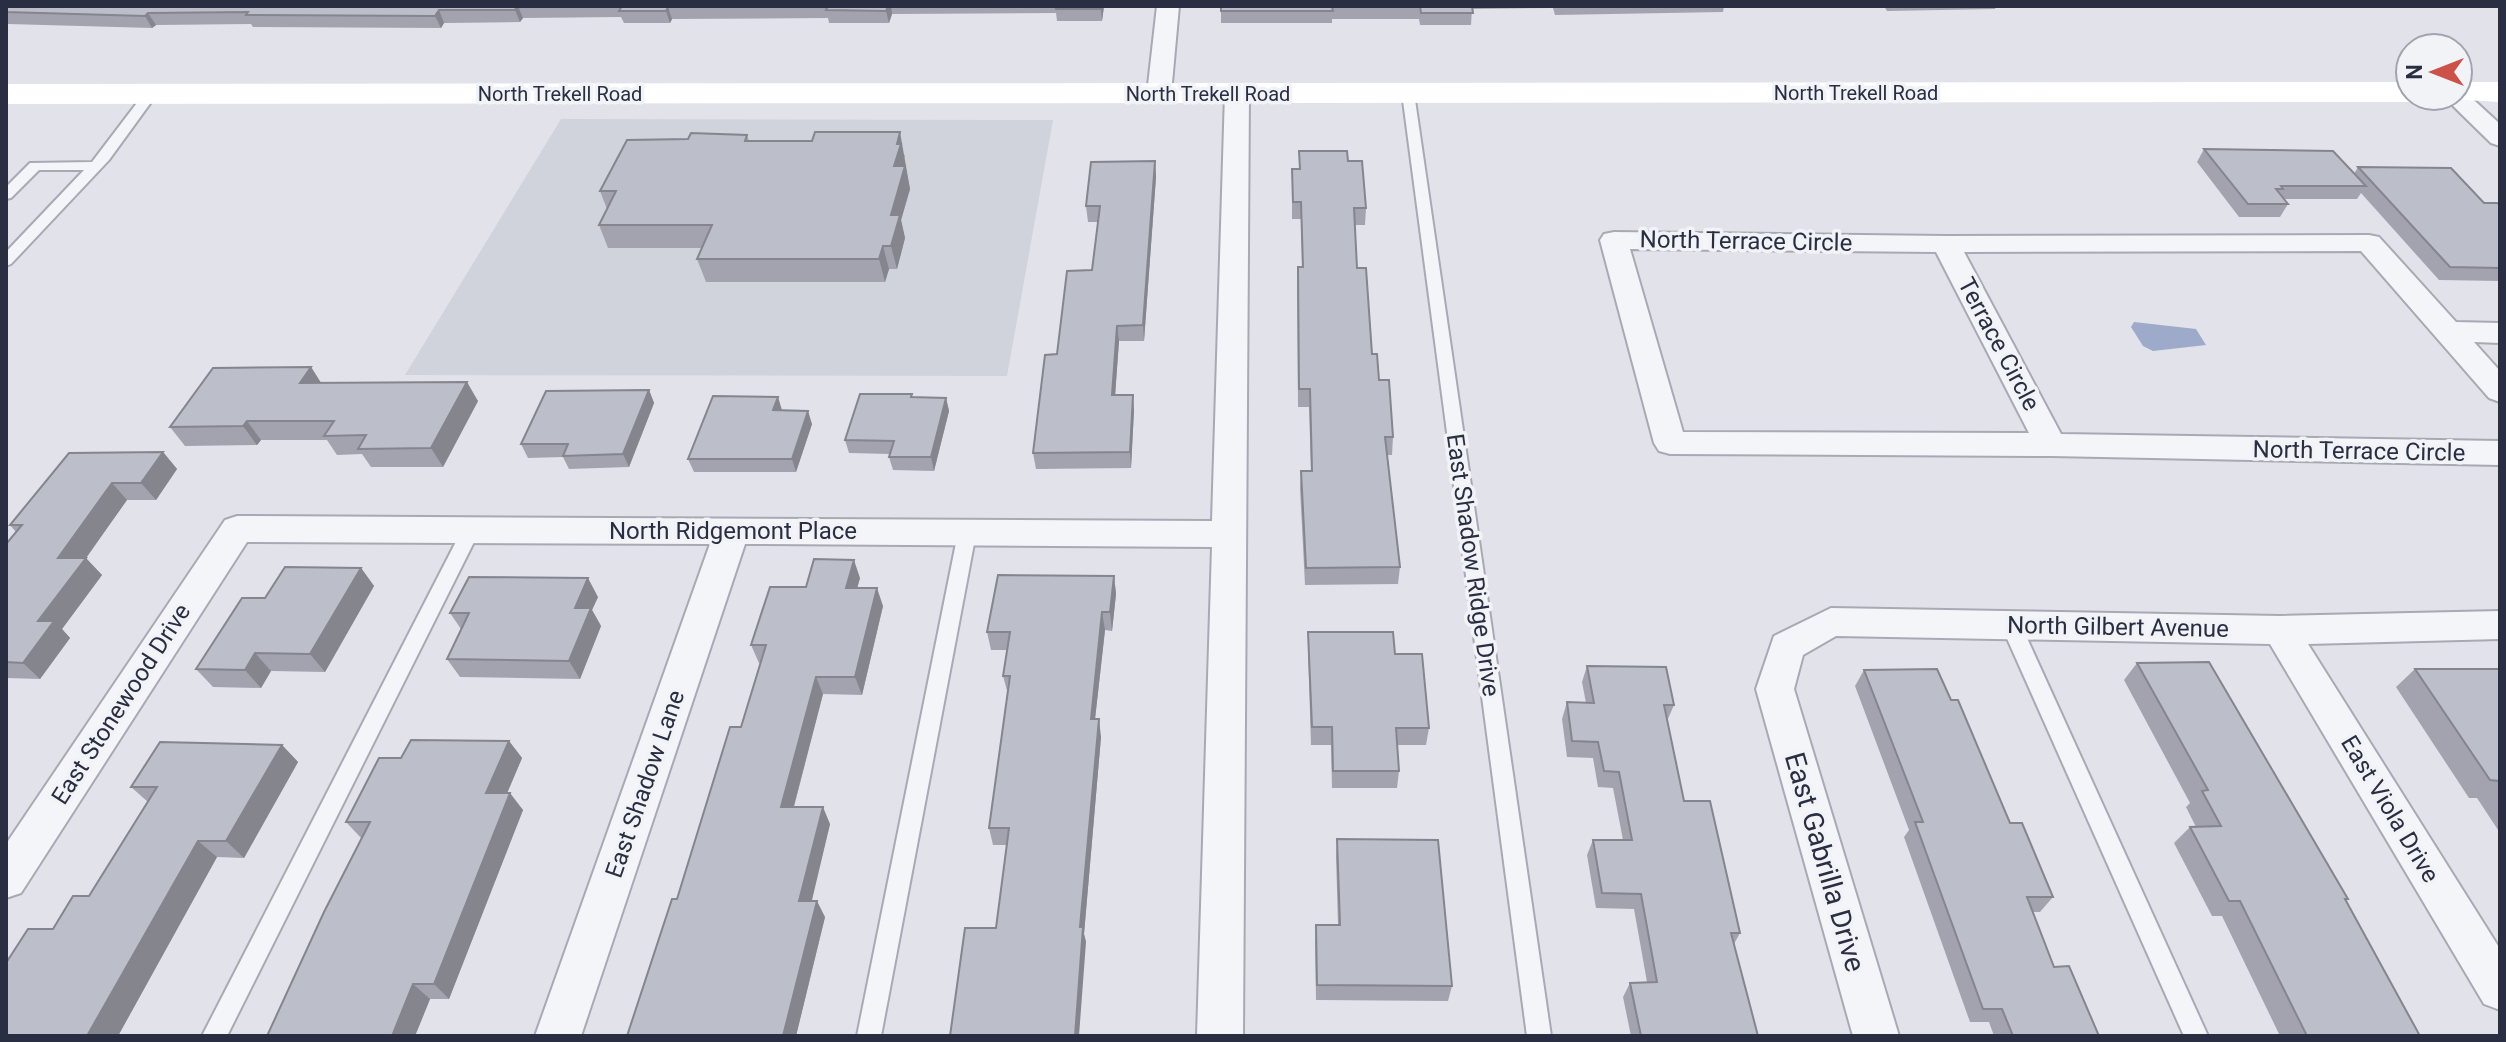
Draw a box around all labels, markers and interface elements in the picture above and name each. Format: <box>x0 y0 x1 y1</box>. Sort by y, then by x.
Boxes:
north arrow <box>2394 32 2474 112</box>
text: N <box>2402 64 2427 80</box>
street label: North Trekell Road <box>1774 81 1938 105</box>
street label: North Trekell Road <box>478 82 642 106</box>
street label: North Trekell Road <box>1126 82 1290 106</box>
street label: North Terrace Circle <box>1639 225 1853 257</box>
street label: Terrace Circle <box>1952 273 2046 415</box>
street label: East Shadow Ridge Drive <box>1441 432 1505 698</box>
street label: North Terrace Circle <box>2252 435 2466 467</box>
street label: North Ridgemont Place <box>609 517 857 545</box>
street label: East Stonewood Drive <box>46 599 196 809</box>
street label: North Gilbert Avenue <box>2007 611 2229 643</box>
street label: East Shadow Lane <box>600 687 690 881</box>
street label: East Viola Drive <box>2335 730 2445 888</box>
street label: East Gabrilla Drive <box>1778 748 1872 976</box>

